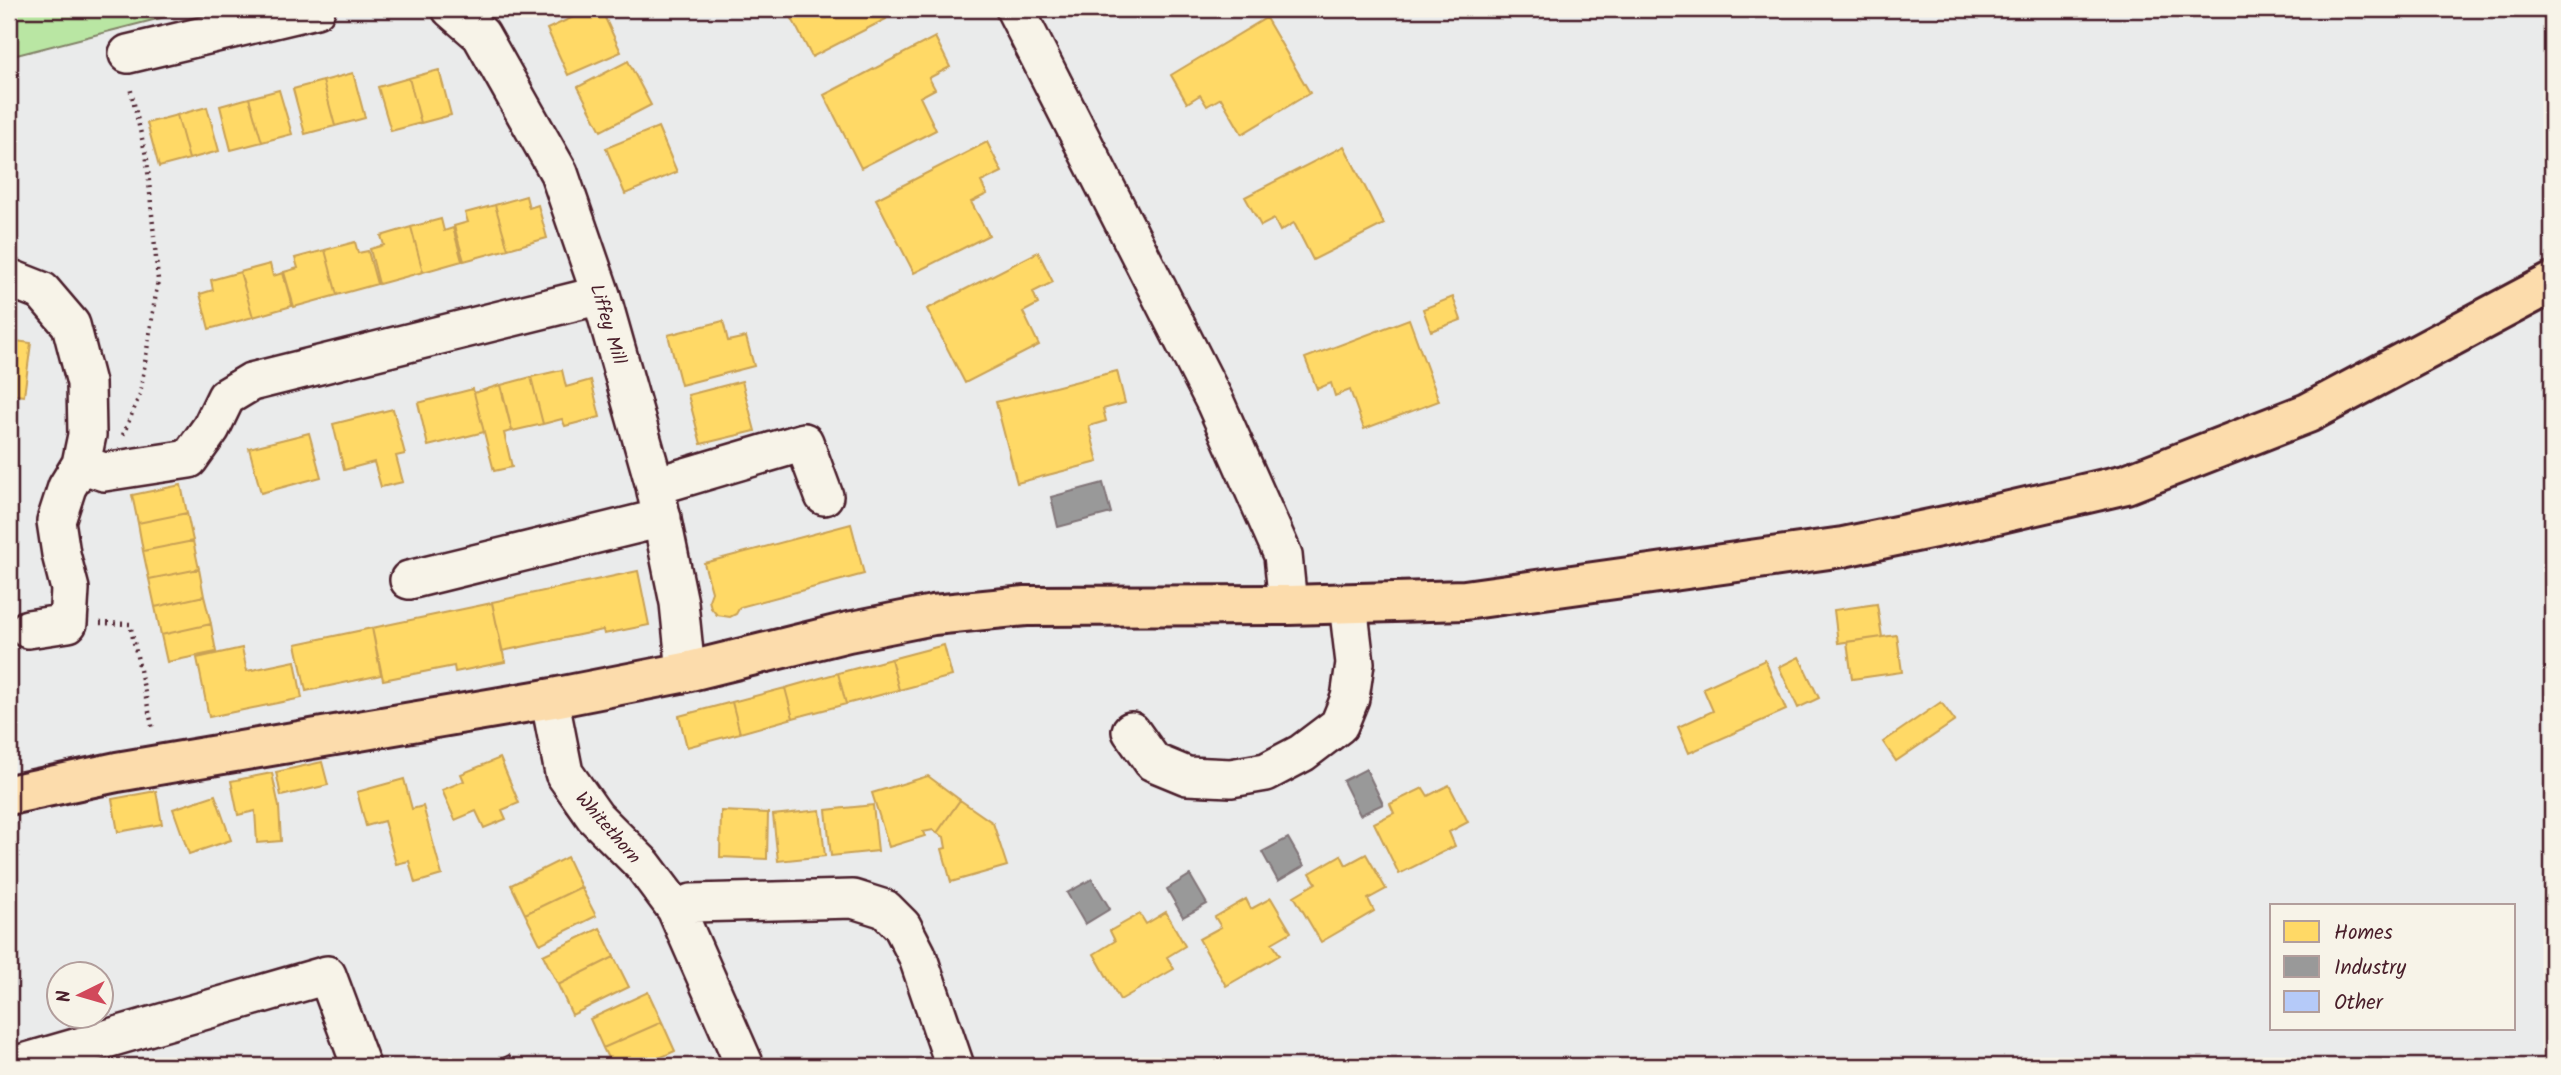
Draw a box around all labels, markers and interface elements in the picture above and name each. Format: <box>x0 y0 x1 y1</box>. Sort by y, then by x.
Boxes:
street label: Liffey Mill <box>581 280 634 369</box>
street label: Whitethorn <box>567 785 648 871</box>
legend <box>2270 904 2516 1030</box>
text: Homes <box>2334 917 2393 950</box>
text: Industry <box>2334 952 2406 985</box>
north arrow <box>46 960 116 1030</box>
text: Other <box>2334 987 2384 1020</box>
text: N <box>50 989 81 1004</box>

